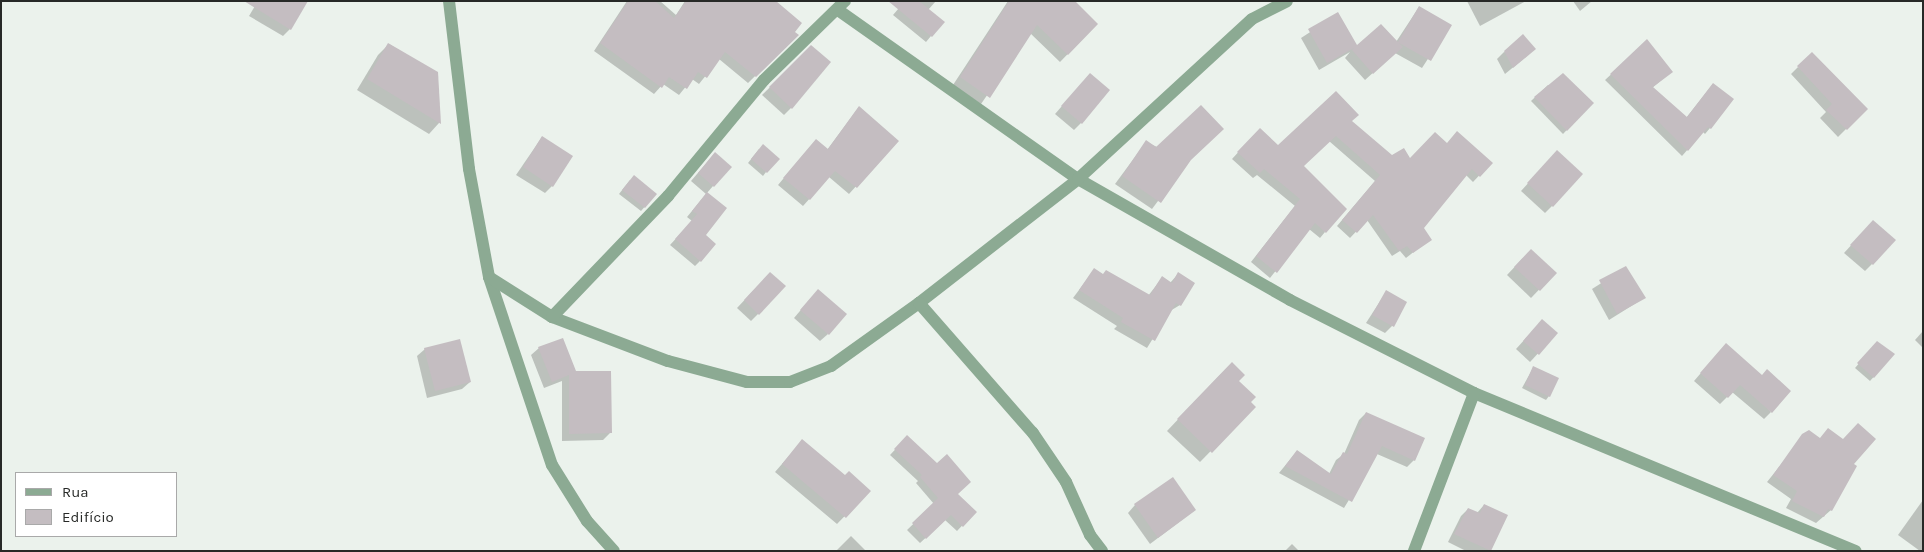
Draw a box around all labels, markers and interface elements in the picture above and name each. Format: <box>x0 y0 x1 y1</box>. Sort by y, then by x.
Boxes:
legend <box>15 472 178 537</box>
text: Rua <box>62 483 89 501</box>
text: Edifício <box>62 508 114 526</box>

